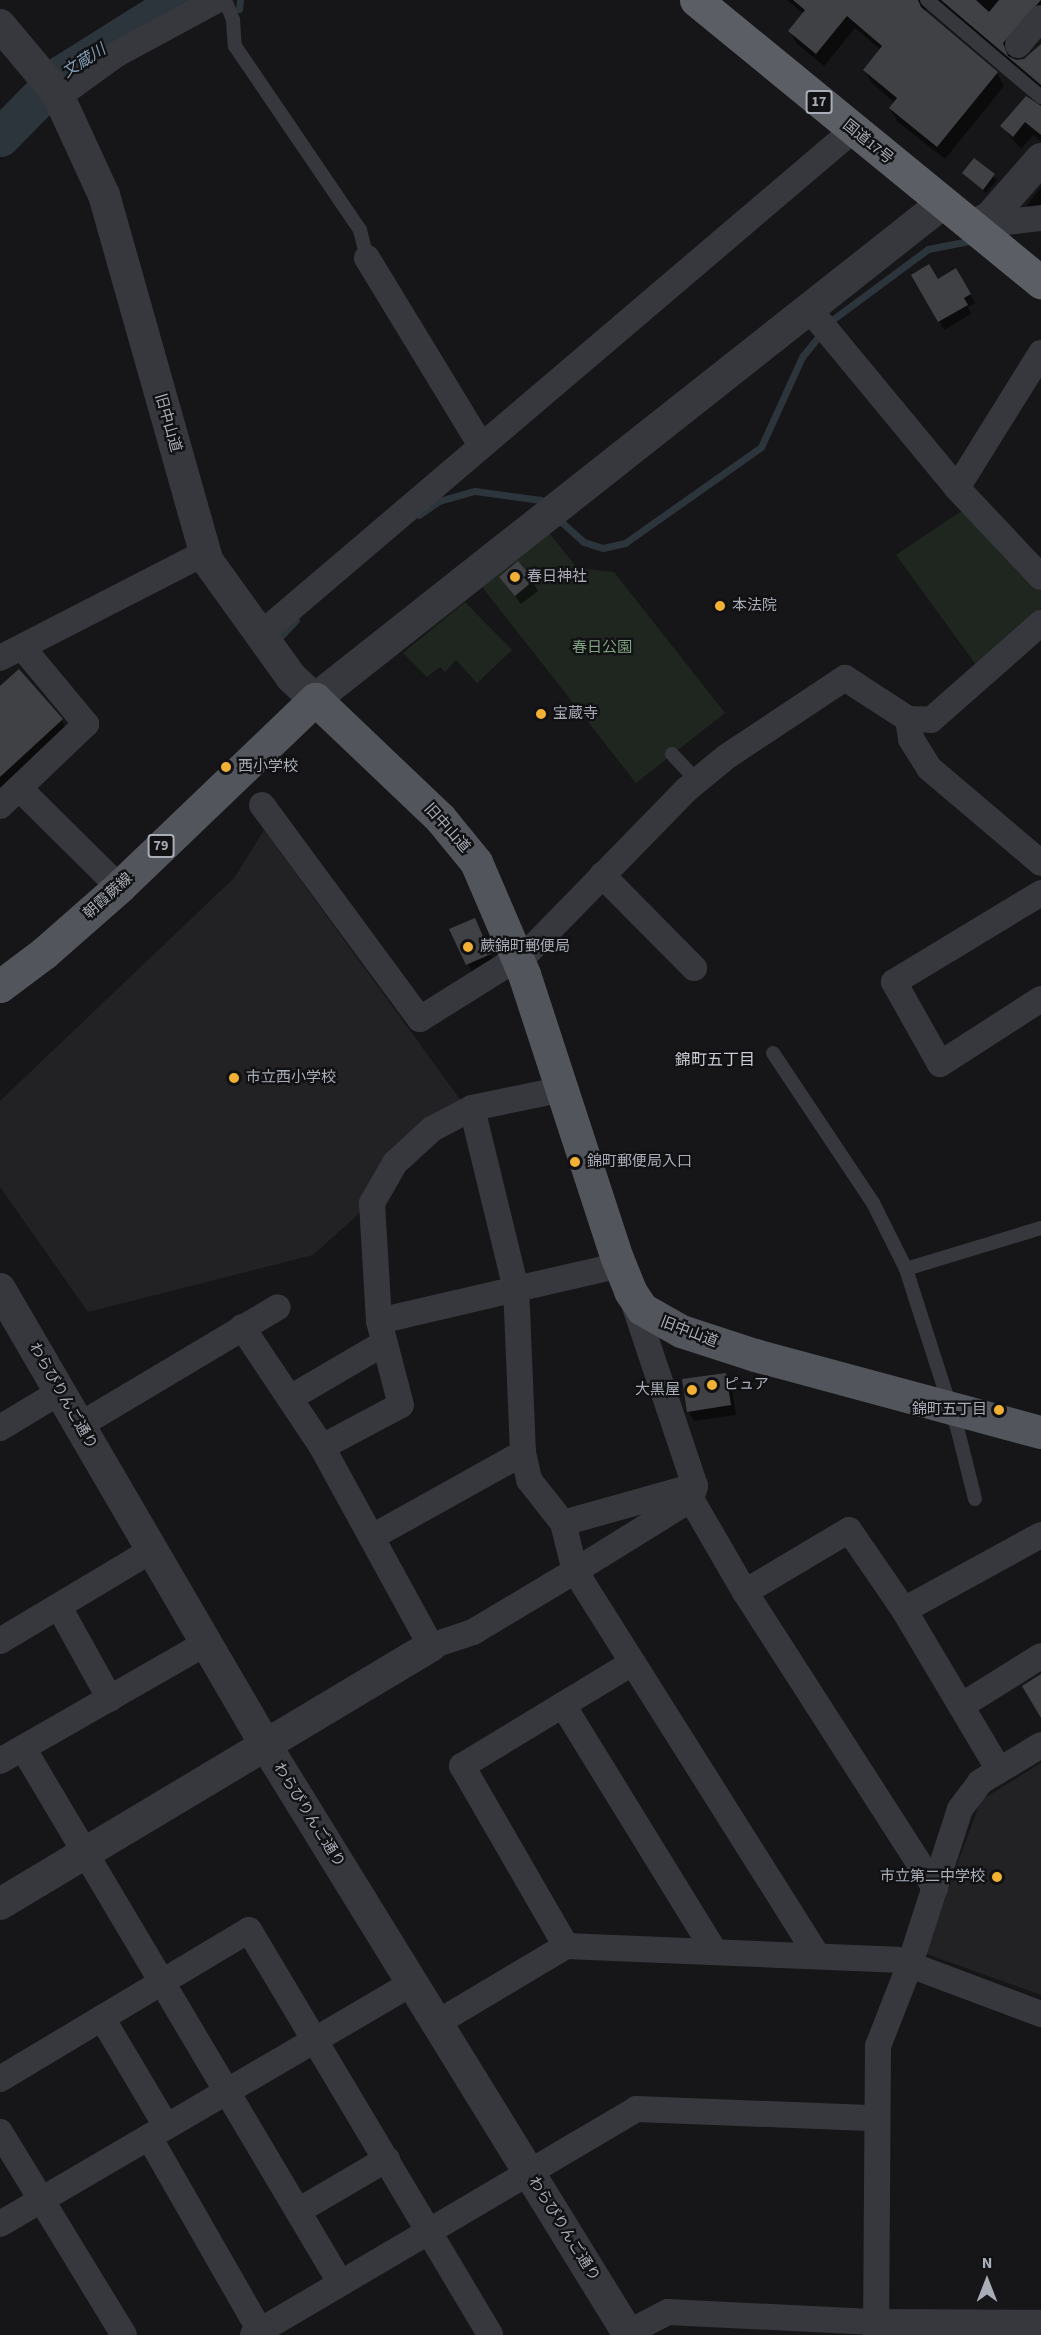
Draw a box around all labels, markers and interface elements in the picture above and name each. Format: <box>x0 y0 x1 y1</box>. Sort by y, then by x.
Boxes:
water label: 文蔵川 <box>59 40 109 82</box>
road number: 17 <box>806 91 832 113</box>
street label: 国道17号 <box>839 116 897 168</box>
street label: 旧中山道 <box>151 392 185 454</box>
place label: 春日神社 <box>527 568 587 586</box>
marker: 春日神社 <box>508 570 522 584</box>
place label: 本法院 <box>732 597 777 615</box>
marker: 本法院 <box>713 599 727 613</box>
park label: 春日公園 <box>572 639 632 657</box>
place label: 宝蔵寺 <box>553 705 598 723</box>
marker: 宝蔵寺 <box>534 707 548 721</box>
place label: 西小学校 <box>238 758 298 776</box>
marker: 西小学校 <box>219 760 233 774</box>
street label: 旧中山道 <box>420 800 474 856</box>
road number: 79 <box>148 835 174 857</box>
street label: 朝霞蕨線 <box>80 869 136 923</box>
place label: 蕨錦町郵便局 <box>480 938 570 956</box>
marker: 蕨錦町郵便局 <box>461 940 475 954</box>
district label: 錦町五丁目 <box>675 1050 755 1070</box>
place label: 市立西小学校 <box>246 1069 336 1087</box>
marker: 市立西小学校 <box>227 1071 241 1085</box>
place label: 錦町郵便局入口 <box>587 1153 692 1171</box>
marker: 錦町郵便局入口 <box>568 1155 582 1169</box>
street label: 旧中山道 <box>658 1313 720 1351</box>
street label: わらびりんご通り <box>25 1340 101 1452</box>
place label: ピュア <box>724 1376 769 1394</box>
marker: ピュア <box>705 1378 719 1392</box>
place label: 大黒屋 <box>635 1381 680 1399</box>
marker: 大黒屋 <box>685 1383 699 1397</box>
place label: 錦町五丁目 <box>912 1401 987 1419</box>
marker: 錦町五丁目 <box>992 1403 1006 1417</box>
street label: わらびりんご通り <box>270 1759 348 1871</box>
place label: 市立第二中学校 <box>880 1868 985 1886</box>
marker: 市立第二中学校 <box>990 1870 1004 1884</box>
street label: わらびりんご通り <box>525 2173 603 2285</box>
north arrow <box>957 2251 1017 2311</box>
text: N <box>982 2252 992 2274</box>

